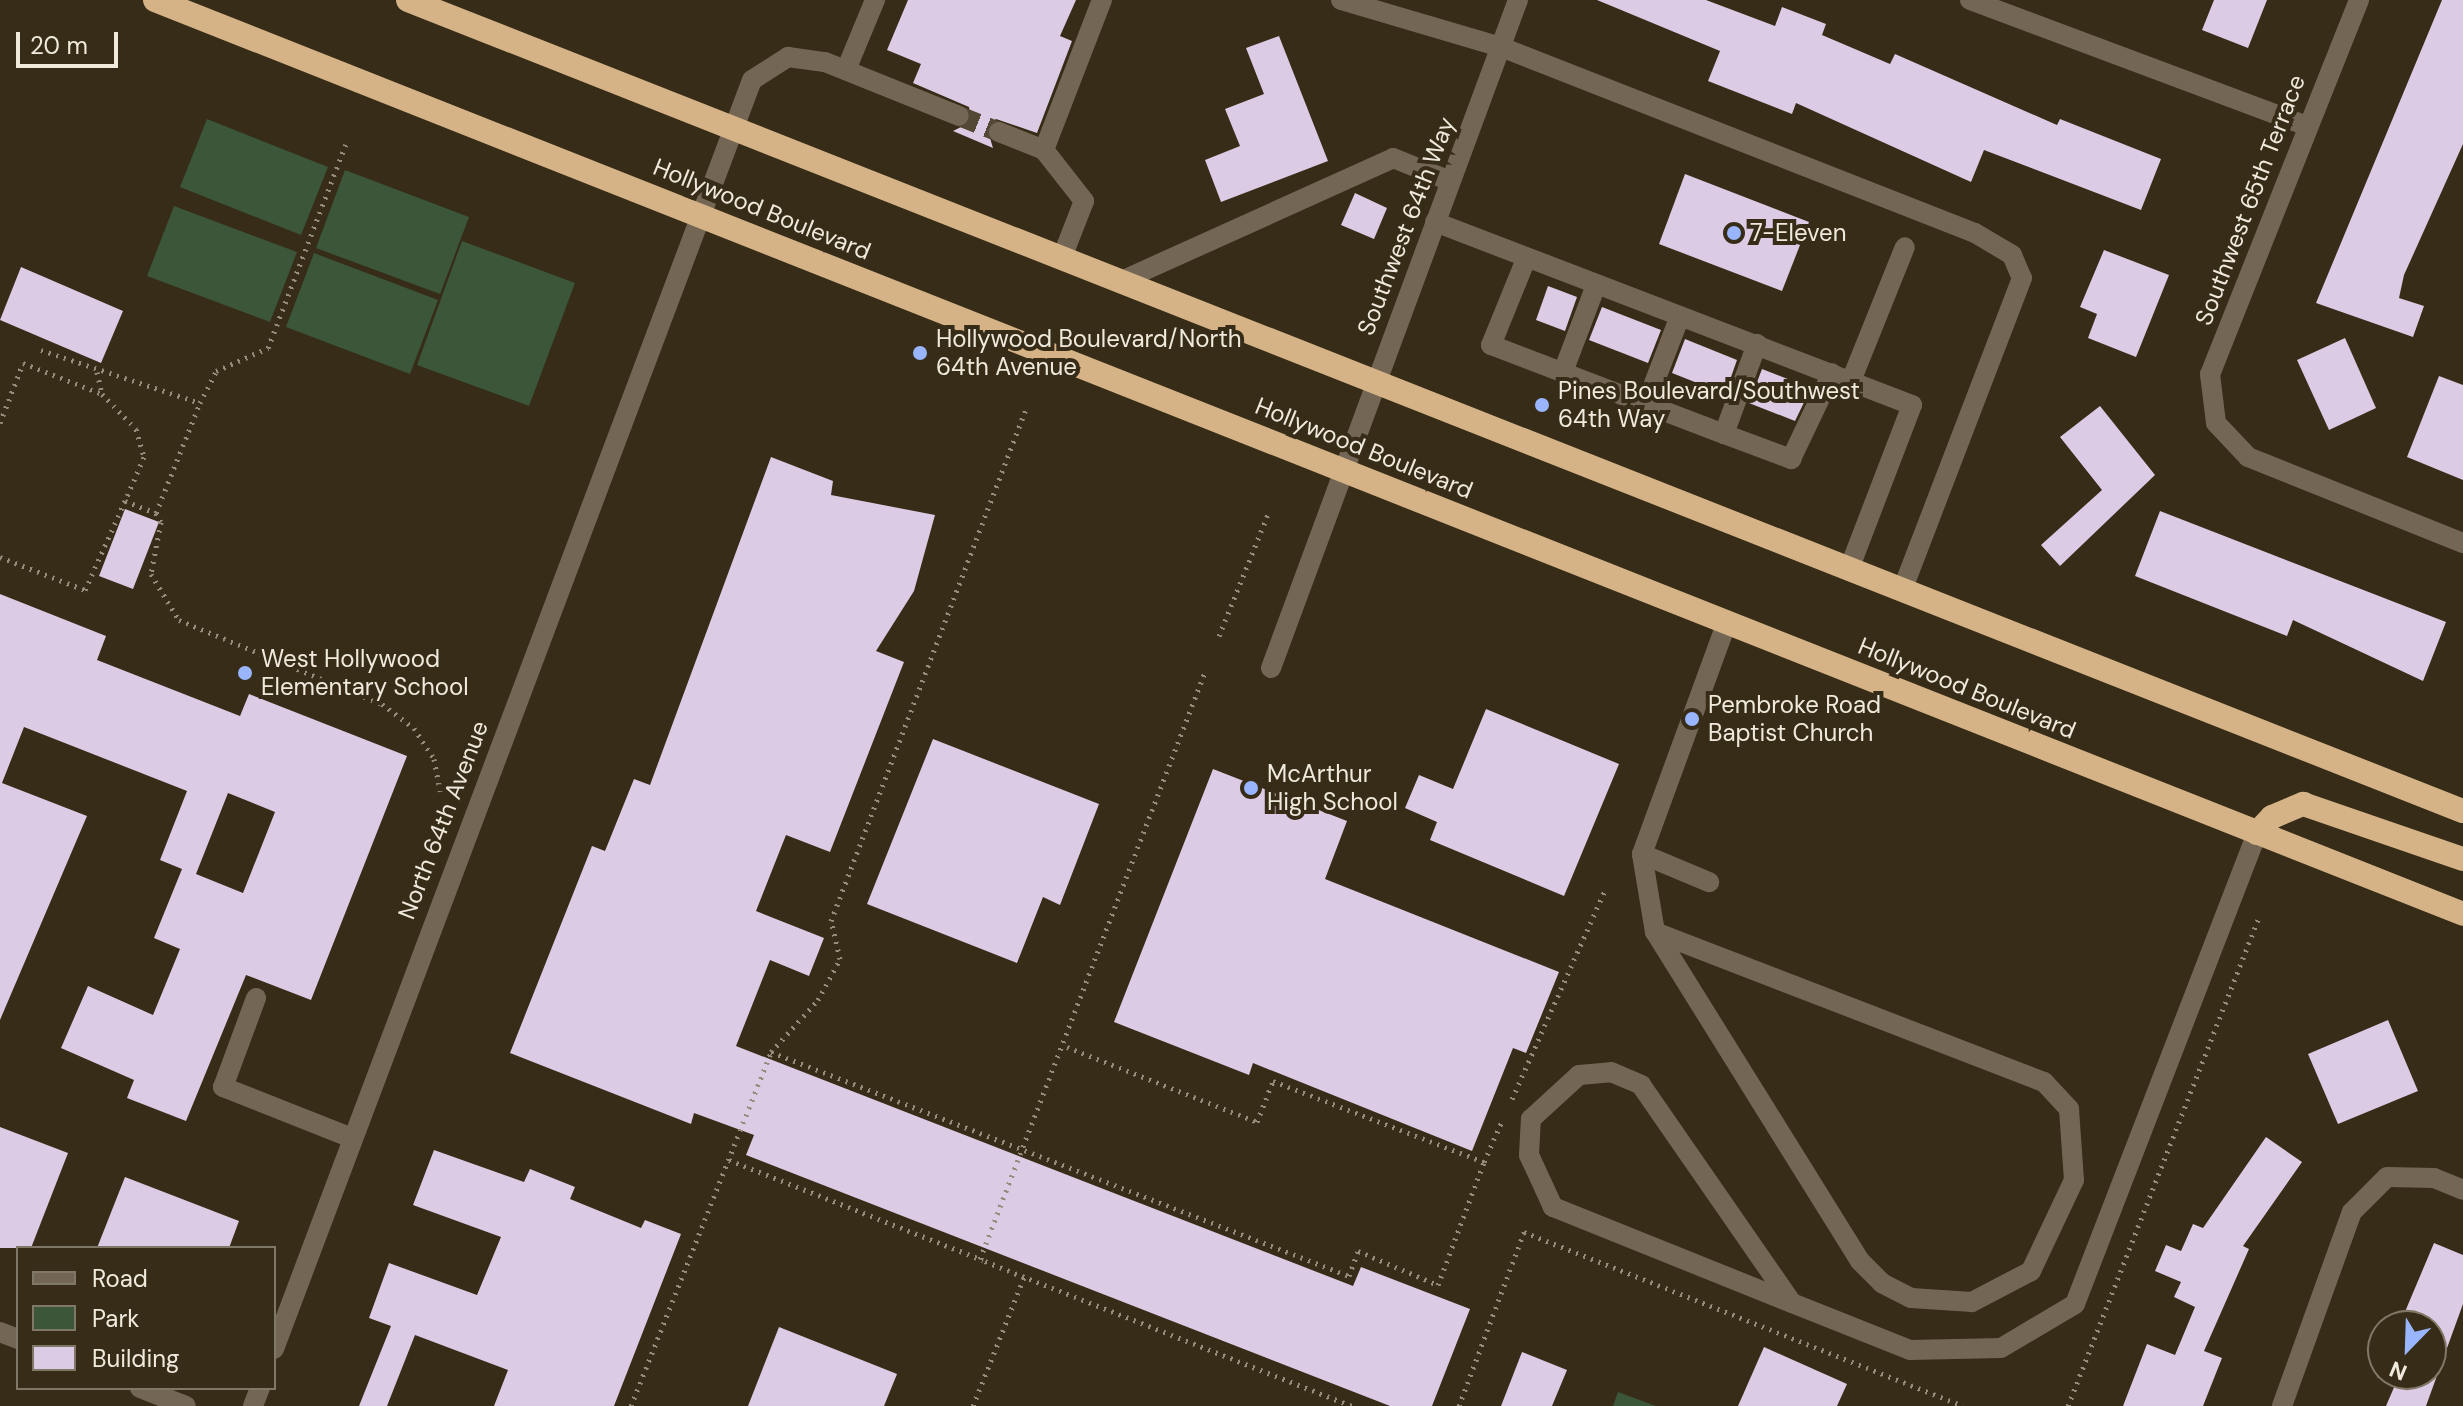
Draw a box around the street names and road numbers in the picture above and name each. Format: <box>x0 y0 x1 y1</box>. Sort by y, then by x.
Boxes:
street label: Southwest 65th Terrace <box>2189 71 2311 329</box>
street label: Southwest 64th Way <box>1351 113 1461 339</box>
street label: Hollywood Boulevard <box>649 152 875 266</box>
street label: Hollywood Boulevard <box>1251 391 1477 505</box>
street label: Hollywood Boulevard <box>1854 631 2080 745</box>
street label: North 64th Avenue <box>392 717 494 923</box>

